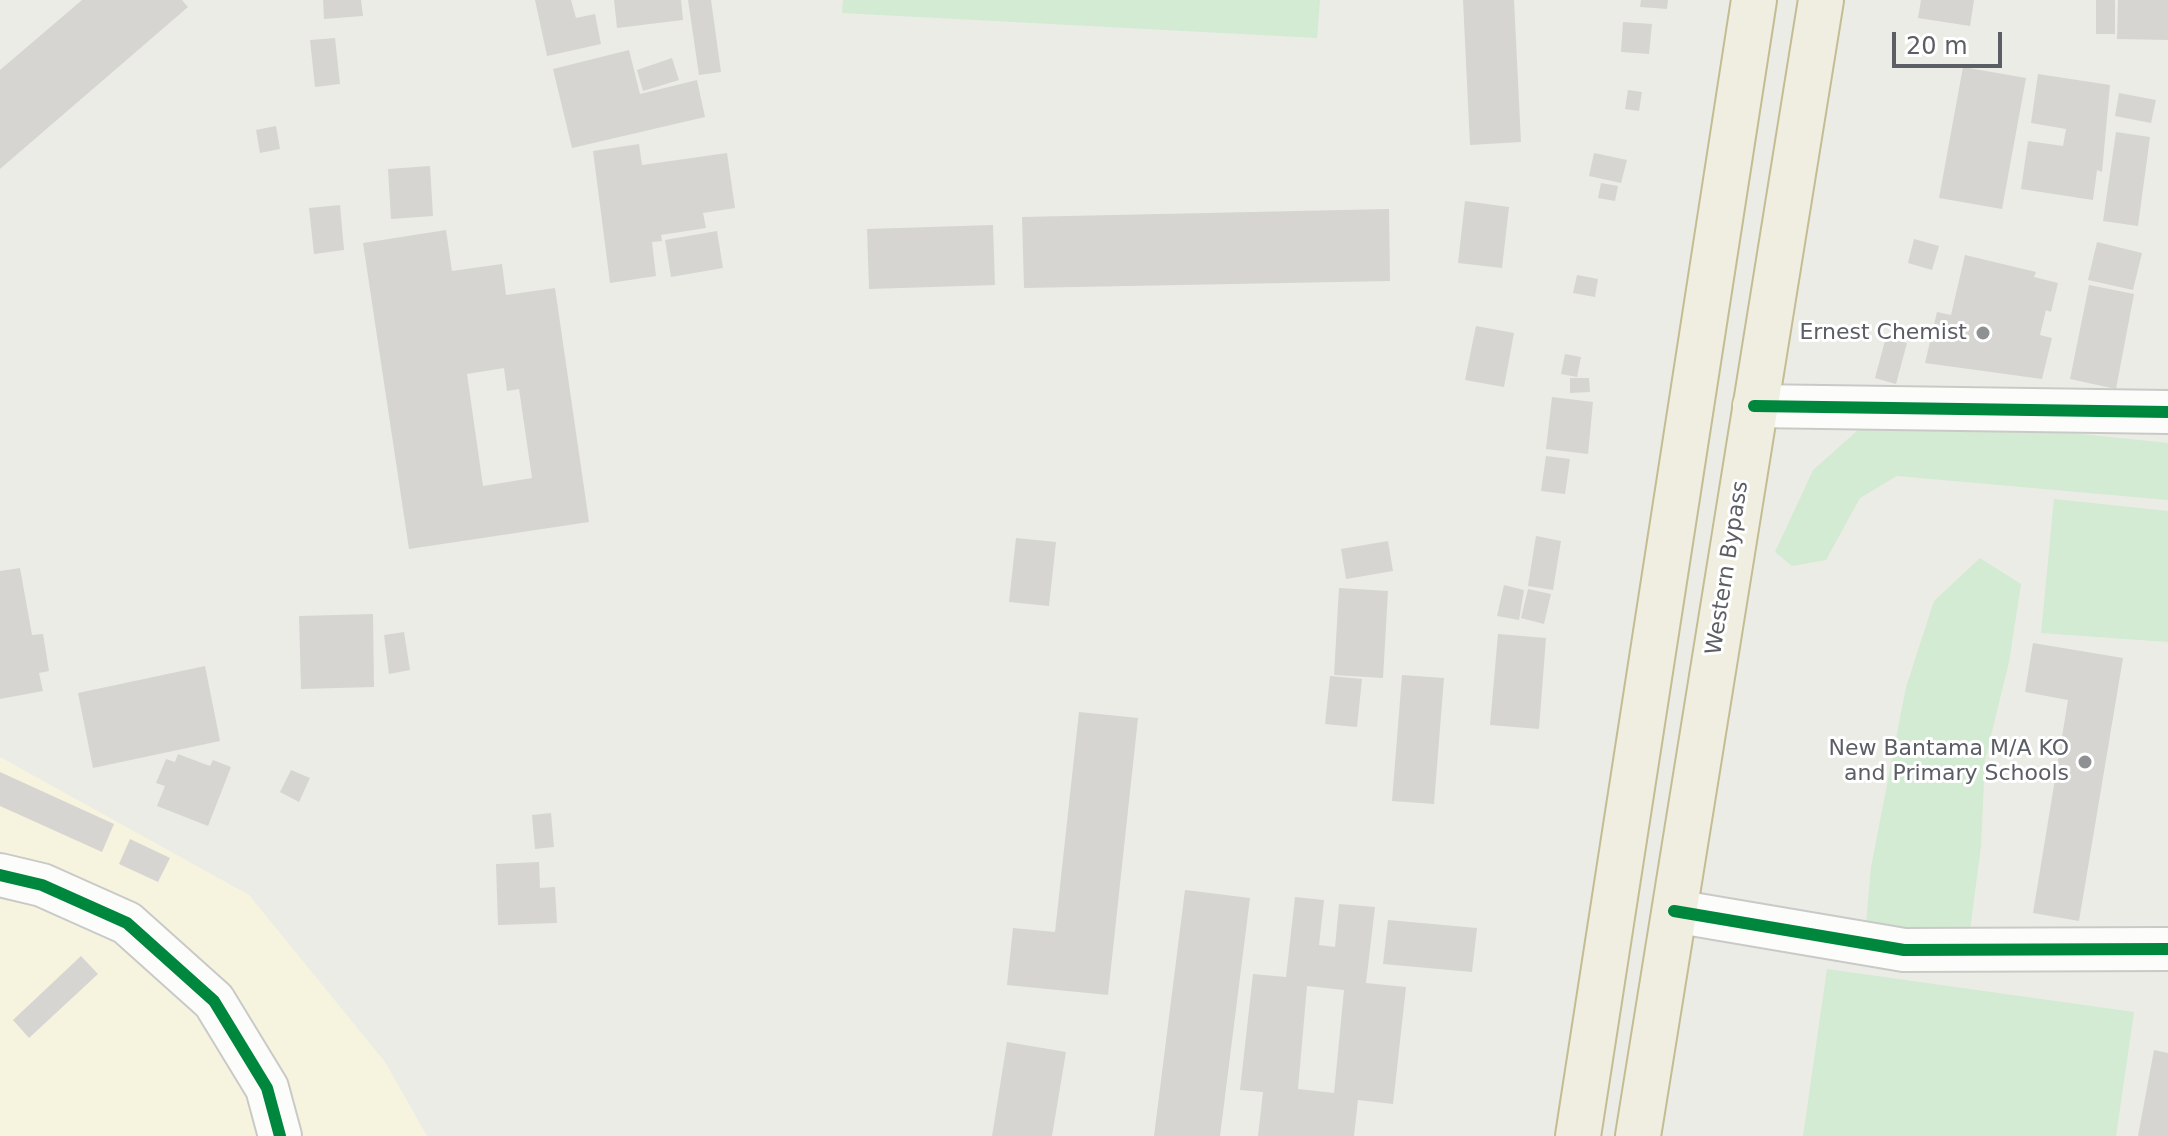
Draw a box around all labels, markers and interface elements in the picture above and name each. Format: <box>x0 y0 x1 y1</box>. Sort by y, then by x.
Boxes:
scale bar <box>1896 16 2006 66</box>
text: 20 m <box>1906 32 1968 60</box>
place label: Ernest Chemist <box>1799 320 1967 346</box>
marker: Ernest Chemist <box>1974 324 1992 342</box>
street label: Western Bypass <box>1701 479 1755 657</box>
place label: New Bantama M/A KO and Primary Schools <box>1829 736 2069 788</box>
marker: New Bantama M/A KO and Primary Schools <box>2076 753 2094 771</box>

